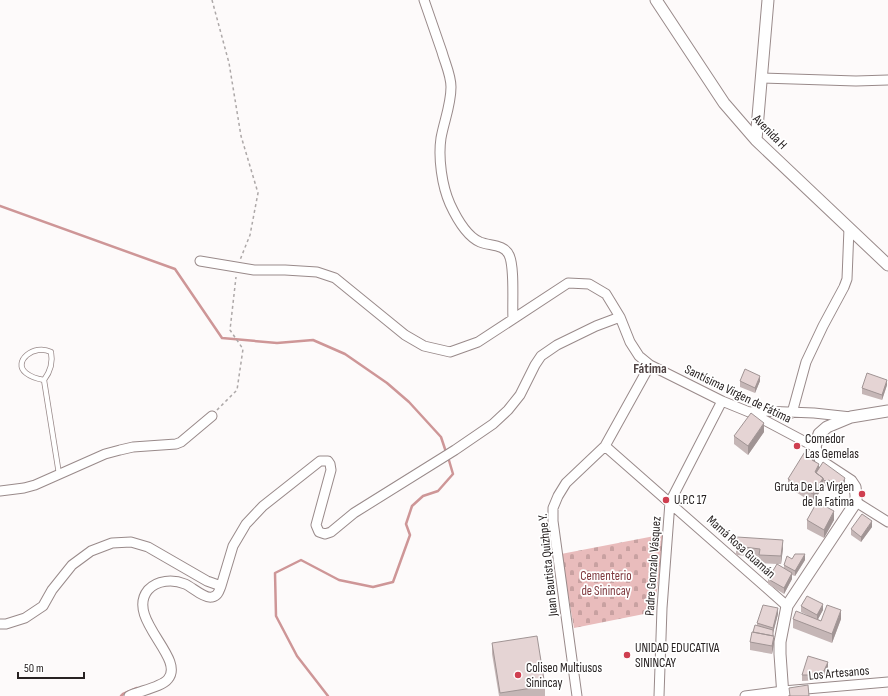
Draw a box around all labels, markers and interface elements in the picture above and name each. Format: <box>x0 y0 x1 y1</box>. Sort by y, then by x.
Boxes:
street label: Avenida H <box>749 110 791 153</box>
district label: Fátima <box>633 360 667 377</box>
street label: Santísima Virgen de Fátima <box>682 361 794 427</box>
place label: Comedor Las Gemelas <box>805 431 859 462</box>
marker: Comedor Las Gemelas <box>792 441 802 451</box>
place label: Gruta De La Virgen de la Fatima <box>774 479 854 510</box>
marker: Gruta De La Virgen de la Fatima <box>857 489 867 499</box>
place label: U.P.C 17 <box>674 492 707 508</box>
marker: U.P.C 17 <box>661 495 671 505</box>
street label: Mamá Rosa Guamán <box>703 512 779 582</box>
street label: Juan Bautista Quizhpe Y. <box>535 513 561 618</box>
street label: Padre Gonzalo Vásquez <box>642 516 664 616</box>
park label: Cementerio de Sinincay <box>580 568 632 599</box>
place label: UNIDAD EDUCATIVA SININCAY <box>635 640 720 671</box>
marker: UNIDAD EDUCATIVA SININCAY <box>622 650 632 660</box>
scale bar <box>18 654 84 680</box>
place label: Coliseo Multiusos Sinincay <box>526 660 603 691</box>
text: 50 m <box>24 661 44 676</box>
street label: Los Artesanos <box>808 662 870 684</box>
marker: Coliseo Multiusos Sinincay <box>513 670 523 680</box>

